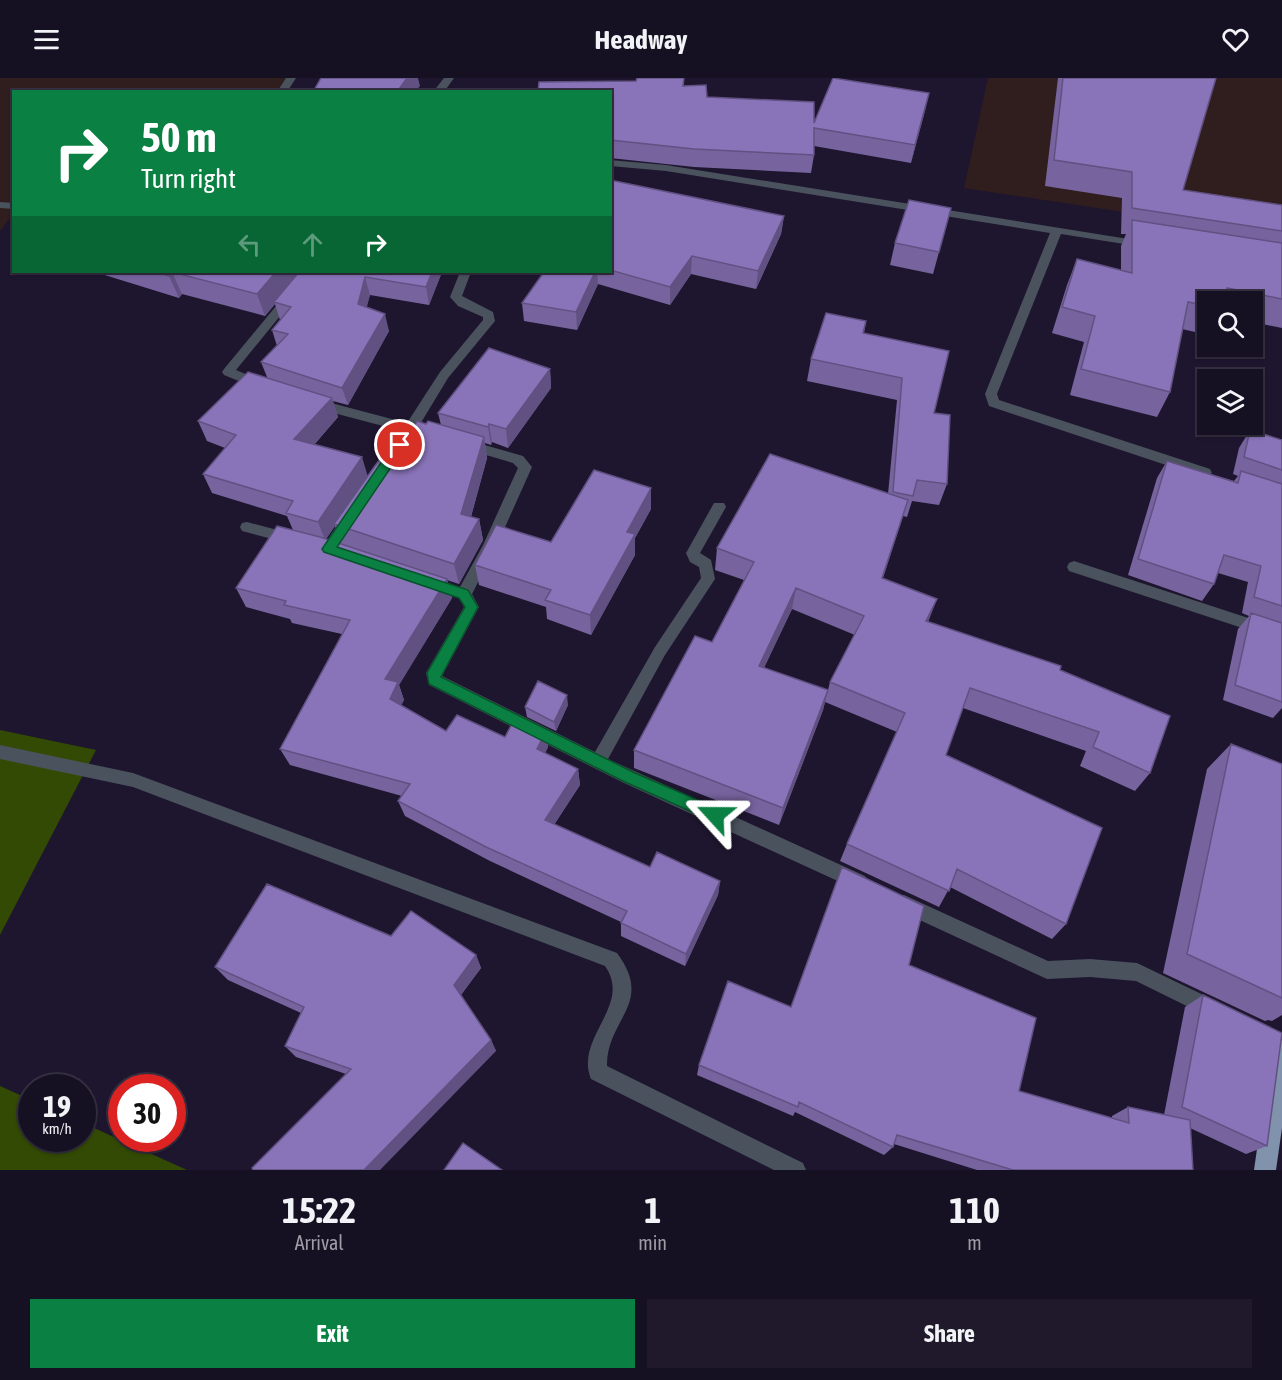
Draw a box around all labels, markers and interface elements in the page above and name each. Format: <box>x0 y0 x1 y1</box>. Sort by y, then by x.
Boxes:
icon: menu <box>30 23 63 56</box>
icon: heart <box>1219 23 1252 56</box>
text: Headway <box>595 24 687 55</box>
text: 50 m <box>141 113 216 161</box>
icon: right <box>42 114 120 192</box>
text: Turn right <box>141 163 236 194</box>
icon: left <box>233 228 266 261</box>
icon: ahead <box>296 228 329 261</box>
icon: right <box>359 228 392 261</box>
map controls <box>1197 291 1263 435</box>
button: search <box>1197 291 1263 357</box>
button: layers <box>1197 369 1263 435</box>
pin <box>374 419 425 470</box>
icon: arrive <box>383 428 416 461</box>
position arrow <box>683 783 747 847</box>
speed limit sign: 30 <box>108 1074 186 1152</box>
text: 19 <box>43 1089 71 1123</box>
text: km/h <box>42 1120 72 1137</box>
text: 15:22 <box>282 1189 356 1231</box>
text: 1 <box>644 1189 661 1231</box>
text: 110 <box>949 1189 1000 1231</box>
text: Arrival <box>295 1231 344 1254</box>
text: min <box>638 1231 667 1254</box>
text: m <box>967 1231 982 1254</box>
button: Exit <box>30 1299 635 1368</box>
button: Share <box>647 1299 1252 1368</box>

